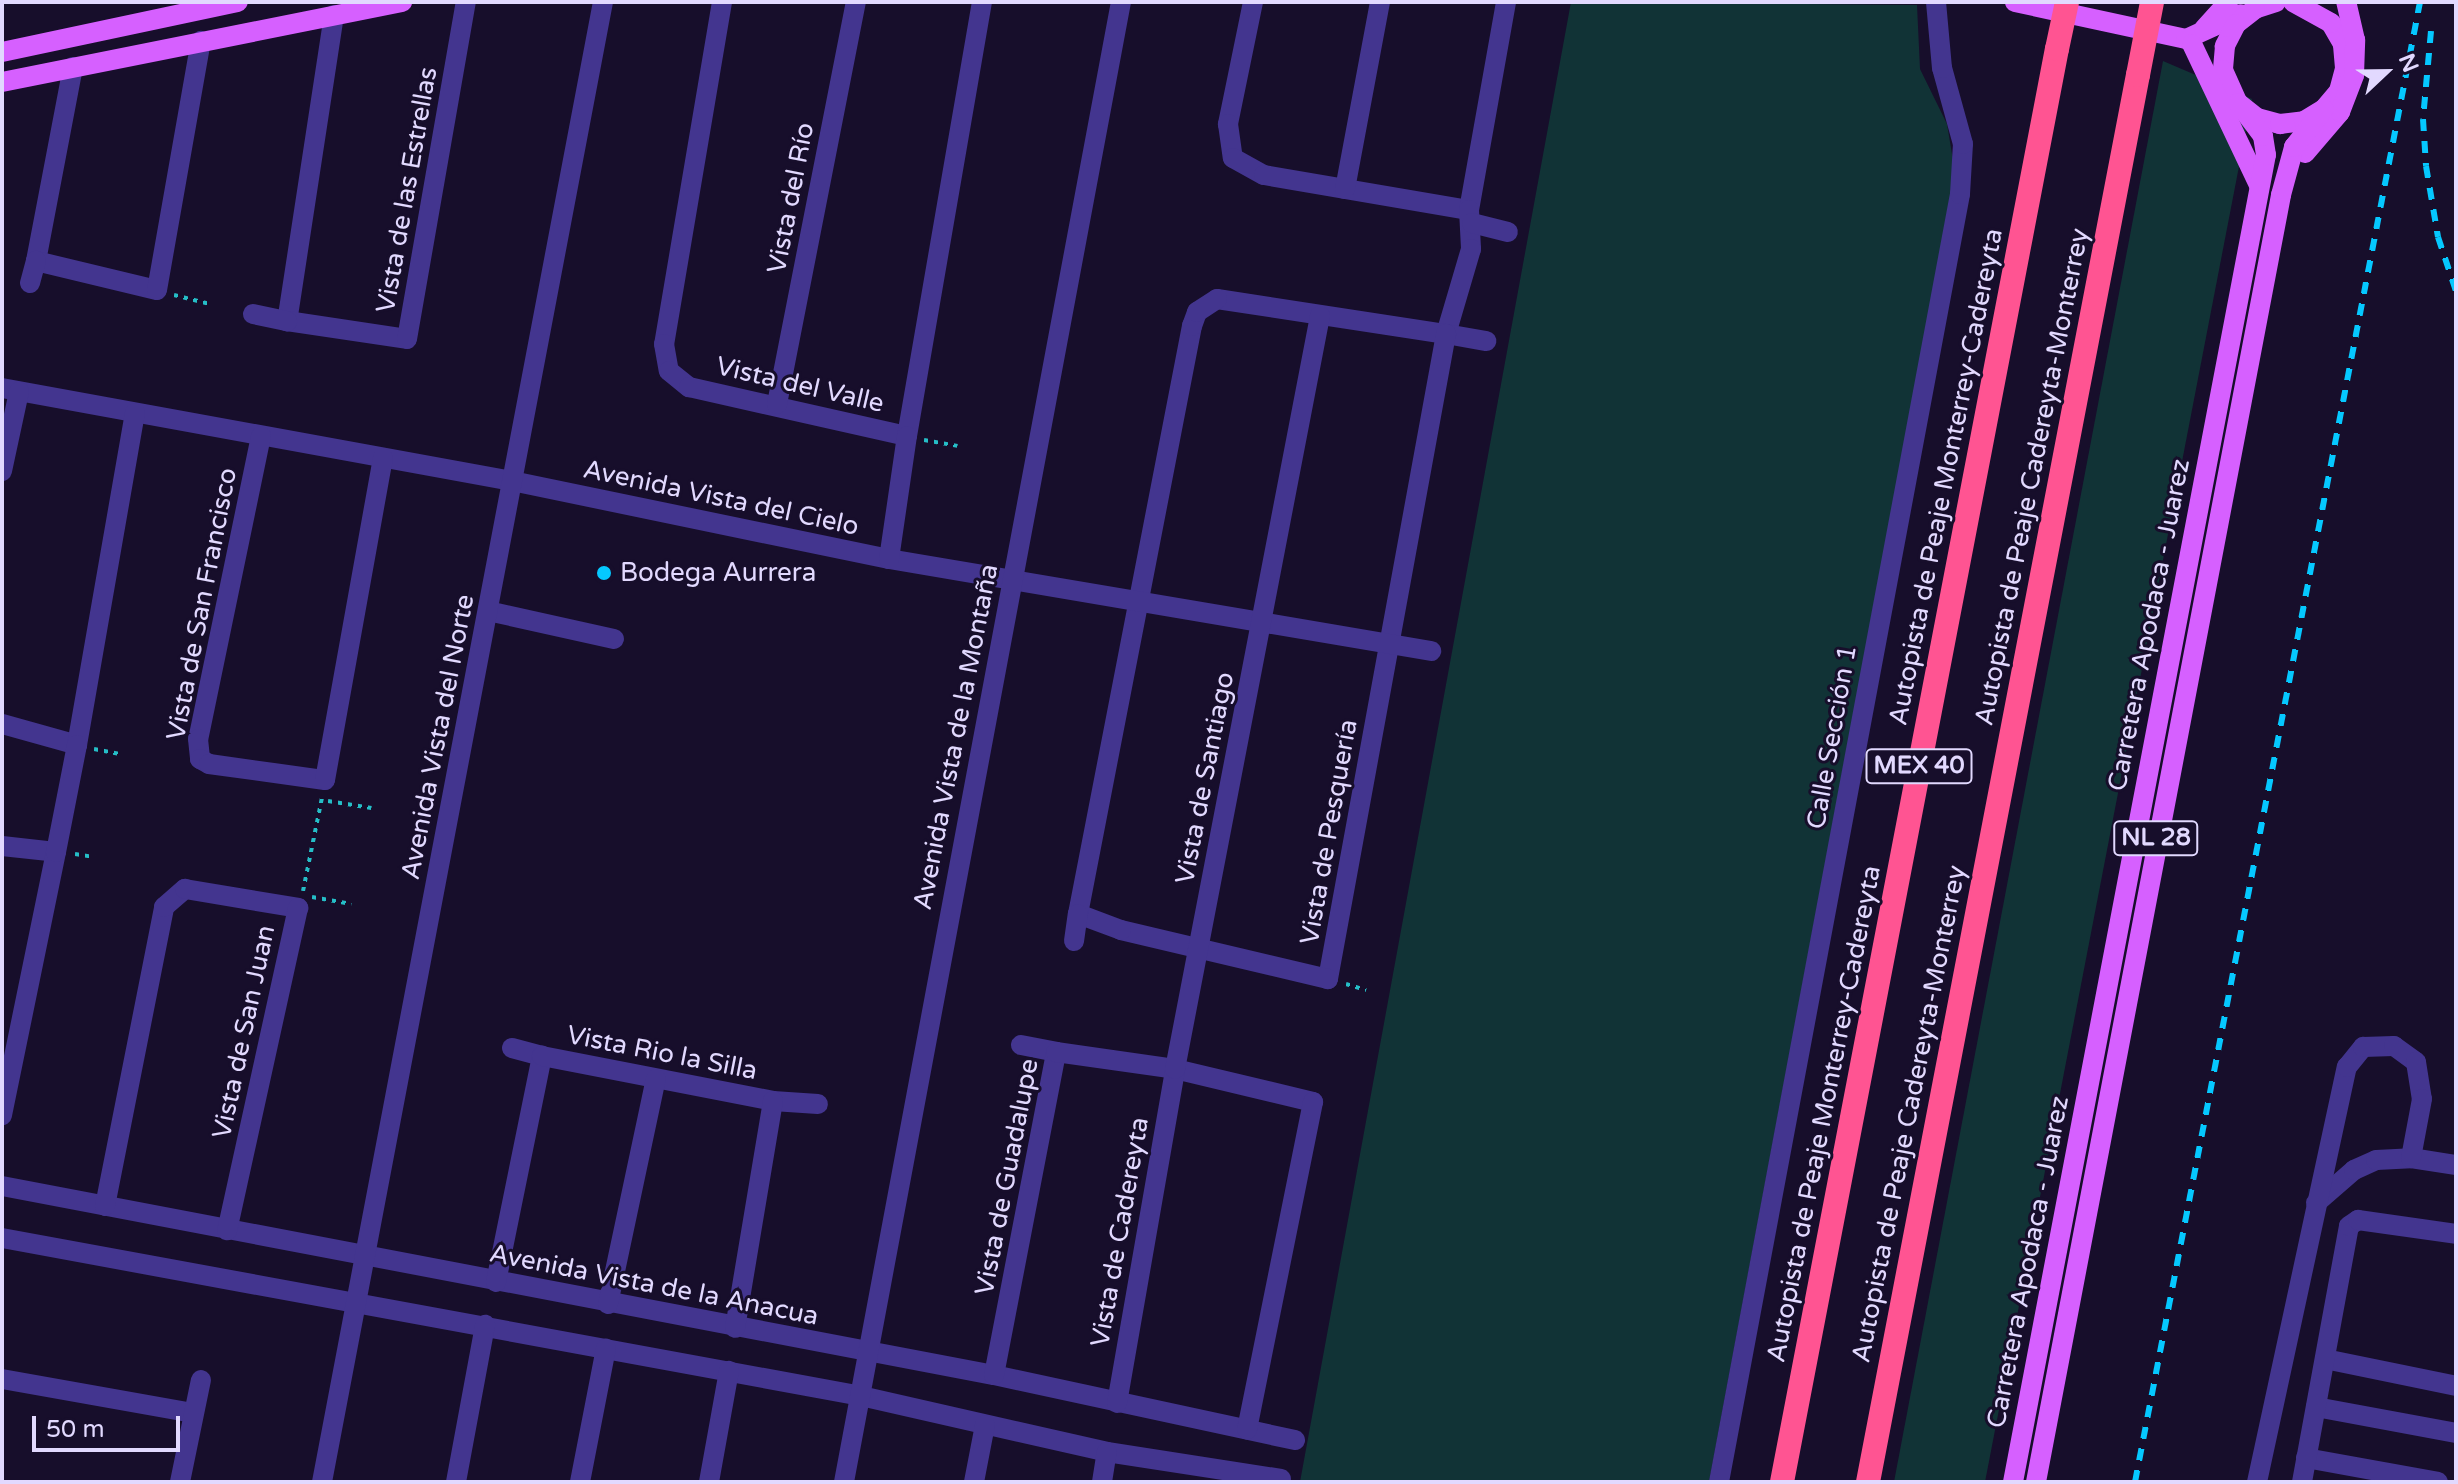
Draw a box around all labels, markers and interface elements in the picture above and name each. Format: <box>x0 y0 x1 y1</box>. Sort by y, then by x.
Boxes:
north arrow <box>2346 32 2426 112</box>
text: N <box>2393 50 2424 76</box>
street label: Vista de las Estrellas <box>370 65 444 315</box>
street label: Vista del Río <box>761 120 821 276</box>
street label: Autopista de Peaje Monterrey-Cadereyta <box>1882 226 2010 728</box>
street label: Autopista de Peaje Cadereyta-Monterrey <box>1968 226 2096 728</box>
street label: Vista del Valle <box>713 351 887 419</box>
street label: Avenida Vista del Cielo <box>580 454 862 542</box>
street label: Carretera Apodaca - Juarez <box>2101 456 2197 794</box>
street label: Vista de San Francisco <box>160 465 244 743</box>
place label: Bodega Aurrera <box>620 557 816 589</box>
street label: Avenida Vista de la Montaña <box>907 561 1005 913</box>
marker: Bodega Aurrera <box>595 564 613 582</box>
street label: Avenida Vista del Norte <box>395 592 481 882</box>
street label: Calle Sección 1 <box>1800 642 1864 832</box>
street label: Vista de Santiago <box>1169 669 1241 887</box>
street label: Vista de Pesquería <box>1294 717 1364 947</box>
road number: MEX 40 <box>1865 746 1973 786</box>
road number: NL 28 <box>2112 818 2200 858</box>
street label: Autopista de Peaje Monterrey-Cadereyta <box>1760 863 1888 1365</box>
street label: Autopista de Peaje Cadereyta-Monterrey <box>1845 863 1973 1365</box>
street label: Vista de San Juan <box>206 922 282 1142</box>
street label: Vista Rio la Silla <box>564 1019 760 1087</box>
street label: Vista de Guadalupe <box>969 1056 1045 1298</box>
street label: Carretera Apodaca - Juarez <box>1980 1093 2076 1431</box>
street label: Vista de Cadereyta <box>1084 1115 1156 1349</box>
street label: Avenida Vista de la Anacua <box>487 1238 821 1332</box>
scale bar <box>36 1400 184 1450</box>
text: 50 m <box>46 1415 104 1444</box>

